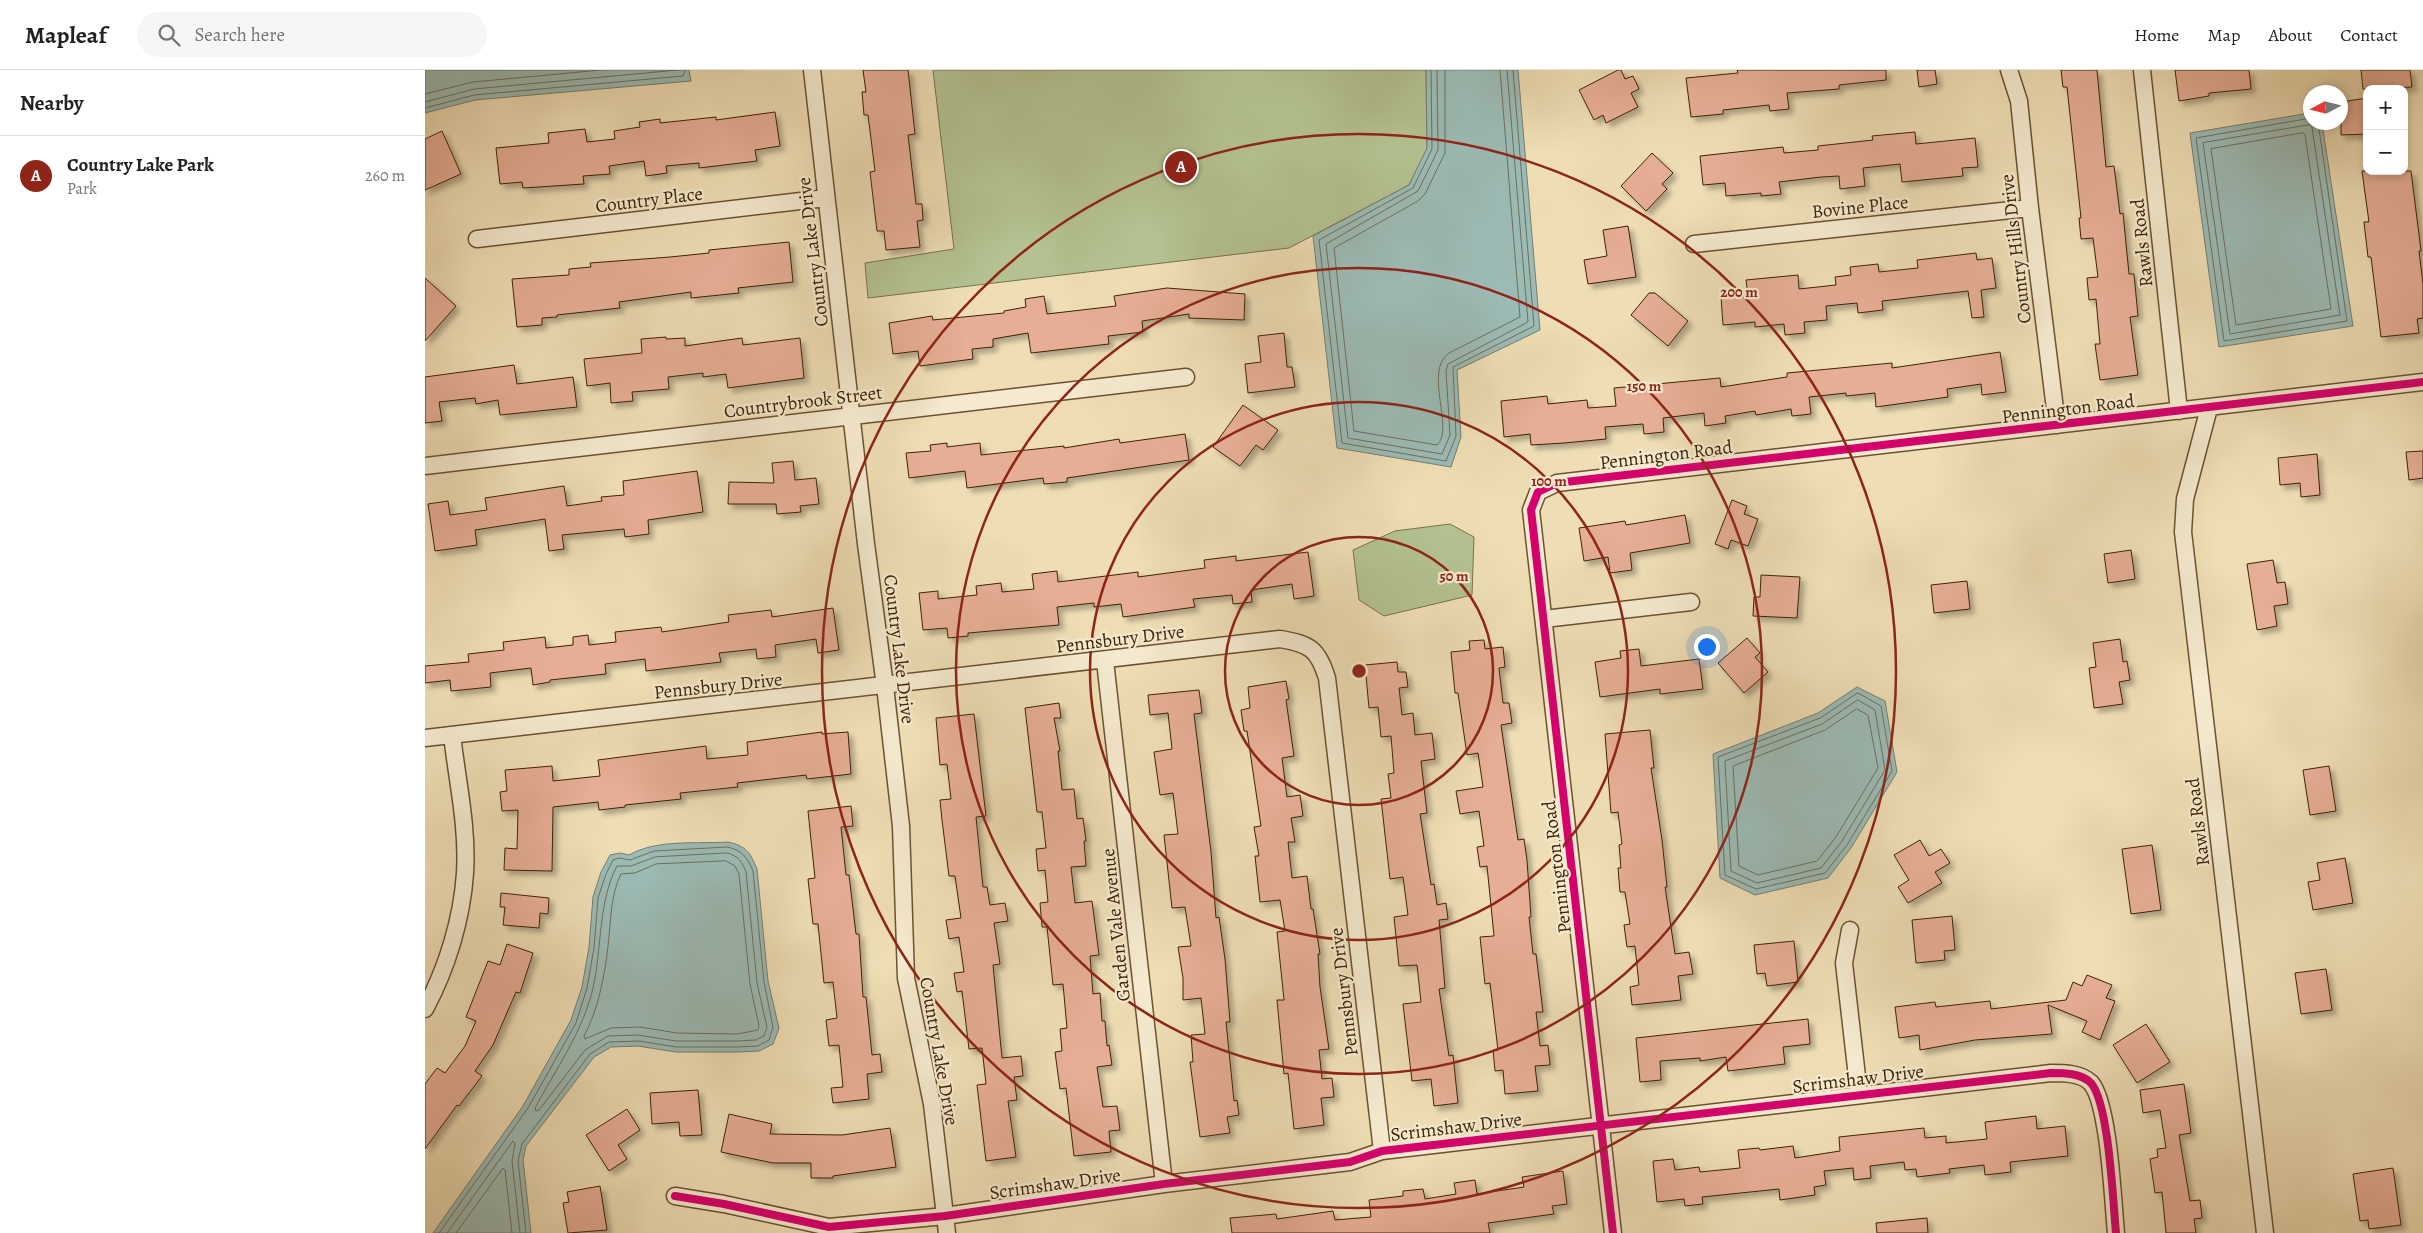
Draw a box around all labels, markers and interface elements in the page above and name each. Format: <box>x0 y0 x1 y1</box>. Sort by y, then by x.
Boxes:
search box <box>137 12 487 57</box>
text: Mapleaf <box>25 19 107 51</box>
icon: search <box>155 21 183 49</box>
text: Search here <box>195 22 285 48</box>
text: Home <box>2134 23 2179 47</box>
text: Map <box>2207 23 2240 47</box>
text: About <box>2268 23 2312 47</box>
text: Contact <box>2340 23 2398 47</box>
north arrow <box>2303 85 2348 130</box>
map controls <box>2363 85 2408 175</box>
button: + <box>2363 85 2408 130</box>
text: Nearby <box>20 89 83 117</box>
button: − <box>2363 130 2408 175</box>
pin: A <box>1165 148 1197 186</box>
text: Country Lake Park <box>67 152 214 178</box>
text: A <box>31 165 41 187</box>
text: 260 m <box>365 165 405 187</box>
street label: Country Hills Drive <box>1994 173 2038 325</box>
street label: Country Lake Drive <box>791 176 835 328</box>
text: Park <box>67 178 97 200</box>
street label: Country Place <box>594 181 704 219</box>
street label: Bovine Place <box>1810 189 1910 225</box>
street label: Rawls Road <box>2124 197 2160 288</box>
text: 200 m <box>1720 282 1758 302</box>
text: 150 m <box>1627 376 1662 396</box>
street label: Countrybrook Street <box>722 379 884 425</box>
street label: Pennington Road <box>2000 388 2137 430</box>
street label: Pennington Road <box>1598 434 1735 476</box>
text: 100 m <box>1531 471 1567 491</box>
text: 50 m <box>1439 566 1469 586</box>
street label: Country Lake Drive <box>877 573 921 725</box>
street label: Pennsbury Drive <box>1055 618 1186 660</box>
your location <box>1694 634 1720 660</box>
centre of rings <box>1350 662 1368 680</box>
street label: Pennsbury Drive <box>653 666 784 706</box>
street label: Rawls Road <box>2180 775 2216 867</box>
street label: Pennington Road <box>1536 798 1578 935</box>
street label: Garden Vale Avenue <box>1095 847 1137 1003</box>
street label: Pennsbury Drive <box>1323 926 1365 1057</box>
street label: Country Lake Drive <box>913 975 965 1127</box>
street label: Scrimshaw Drive <box>1791 1058 1925 1100</box>
street label: Scrimshaw Drive <box>1389 1106 1523 1148</box>
street label: Scrimshaw Drive <box>988 1162 1122 1206</box>

